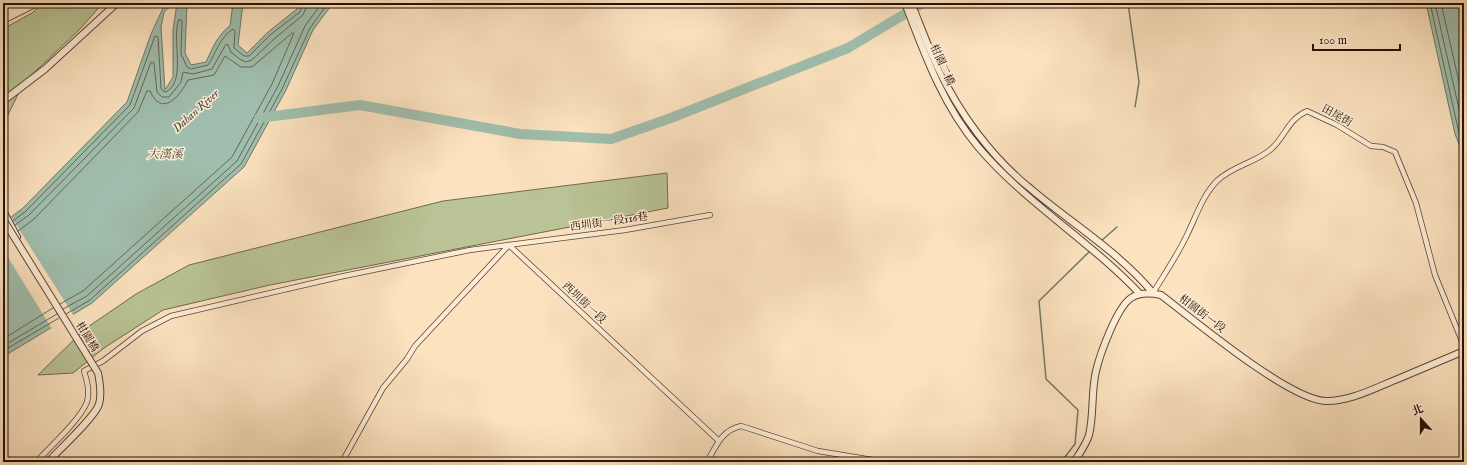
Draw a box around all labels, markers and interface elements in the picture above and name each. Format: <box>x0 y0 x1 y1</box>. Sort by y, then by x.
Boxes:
scale bar <box>1313 26 1400 52</box>
text: 100 m <box>1319 33 1347 48</box>
street label: 柑園二橋 <box>927 42 957 88</box>
water label: Dahan River <box>170 86 223 136</box>
street label: 田尾街 <box>1319 102 1355 130</box>
water label: 大漢溪 <box>147 147 185 162</box>
street label: 西圳街一段116巷 <box>569 210 649 234</box>
street label: 西圳街一段 <box>559 279 609 327</box>
street label: 柑園街一段 <box>1176 292 1228 336</box>
street label: 柑園橋 <box>72 319 102 355</box>
north arrow <box>1401 399 1441 439</box>
text: 北 <box>1410 402 1425 419</box>

